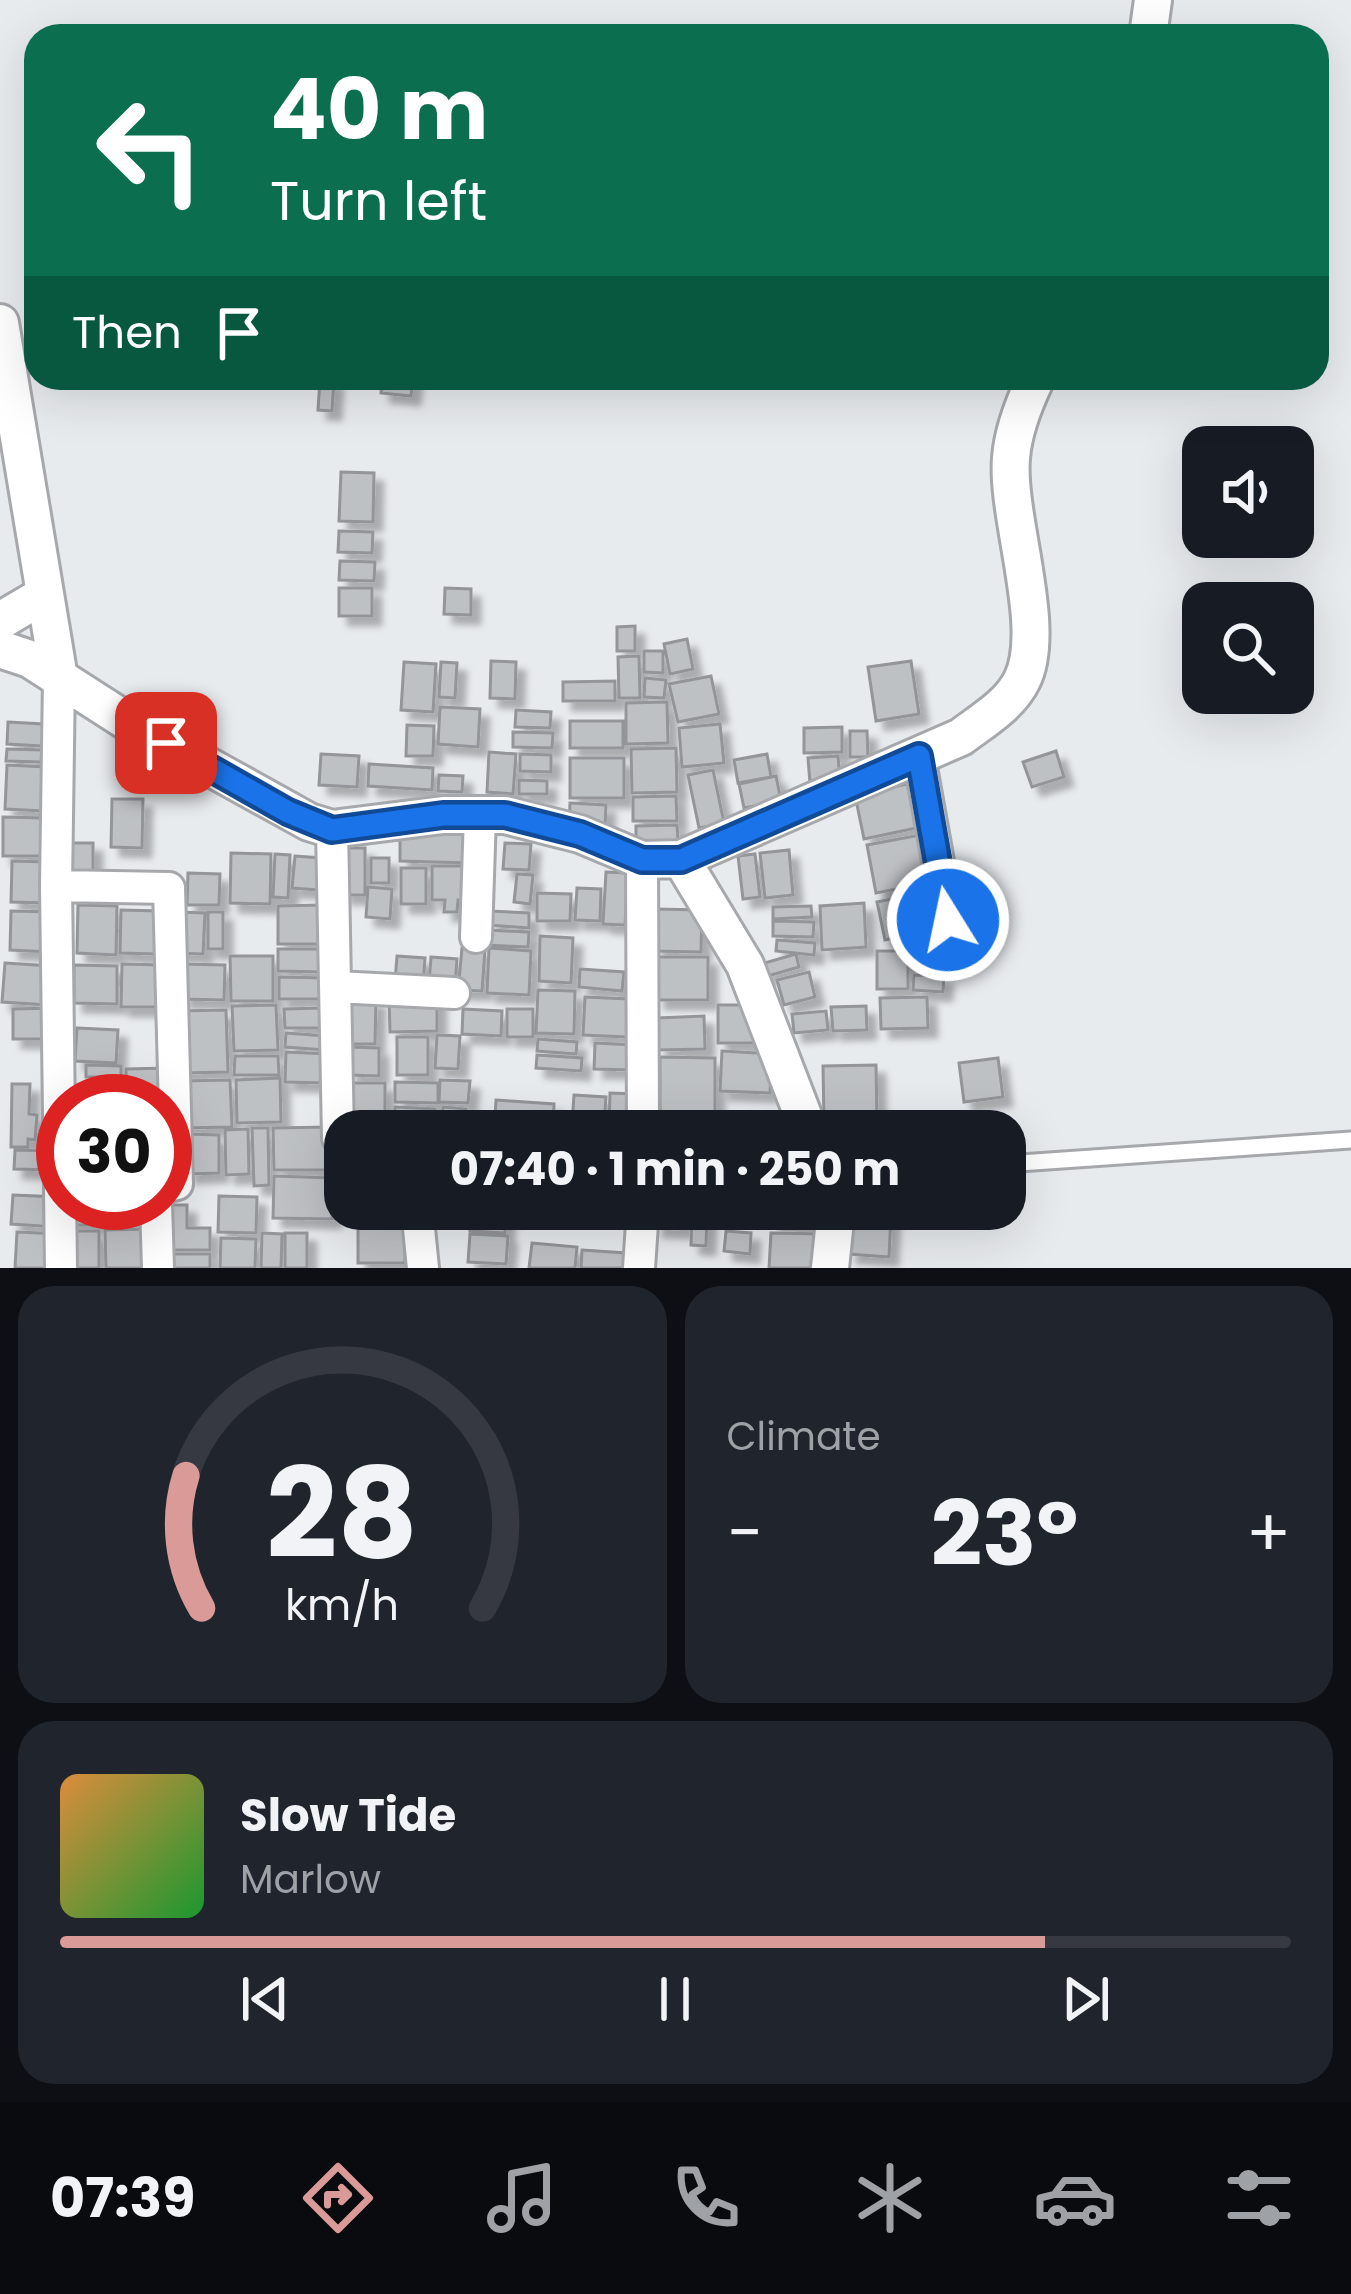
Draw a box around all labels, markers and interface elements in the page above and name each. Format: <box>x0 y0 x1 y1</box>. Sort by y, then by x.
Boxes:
text: 40 m <box>270 51 488 168</box>
icon: left <box>72 72 228 228</box>
text: Turn left <box>270 163 487 239</box>
icon: arrive <box>206 300 272 366</box>
text: Then <box>72 301 182 364</box>
map controls <box>1182 426 1314 714</box>
button: sound <box>1182 426 1314 558</box>
button: search <box>1182 582 1314 714</box>
pin <box>115 692 217 794</box>
icon: arrive <box>133 710 199 776</box>
position arrow <box>885 857 1011 983</box>
speed limit sign: 30 <box>36 1074 192 1230</box>
text: 07:40 · 1 min · 250 m <box>450 1138 900 1201</box>
text: Climate <box>727 1409 881 1464</box>
text: 28 <box>266 1426 418 1601</box>
text: 23° <box>931 1470 1078 1597</box>
text: − <box>727 1487 763 1579</box>
text: + <box>1246 1487 1291 1579</box>
text: km/h <box>285 1574 399 1634</box>
text: Slow Tide <box>240 1784 456 1847</box>
text: Marlow <box>240 1852 381 1907</box>
icon: previous <box>232 1966 298 2032</box>
icon: pause <box>642 1966 708 2032</box>
icon: next <box>1053 1966 1119 2032</box>
icon: directions <box>296 2156 380 2240</box>
icon: music <box>480 2156 564 2240</box>
icon: phone <box>664 2156 748 2240</box>
icon: climate <box>848 2156 932 2240</box>
icon: car <box>1033 2156 1117 2240</box>
icon: filters <box>1217 2156 1301 2240</box>
text: 07:39 <box>50 2160 195 2236</box>

